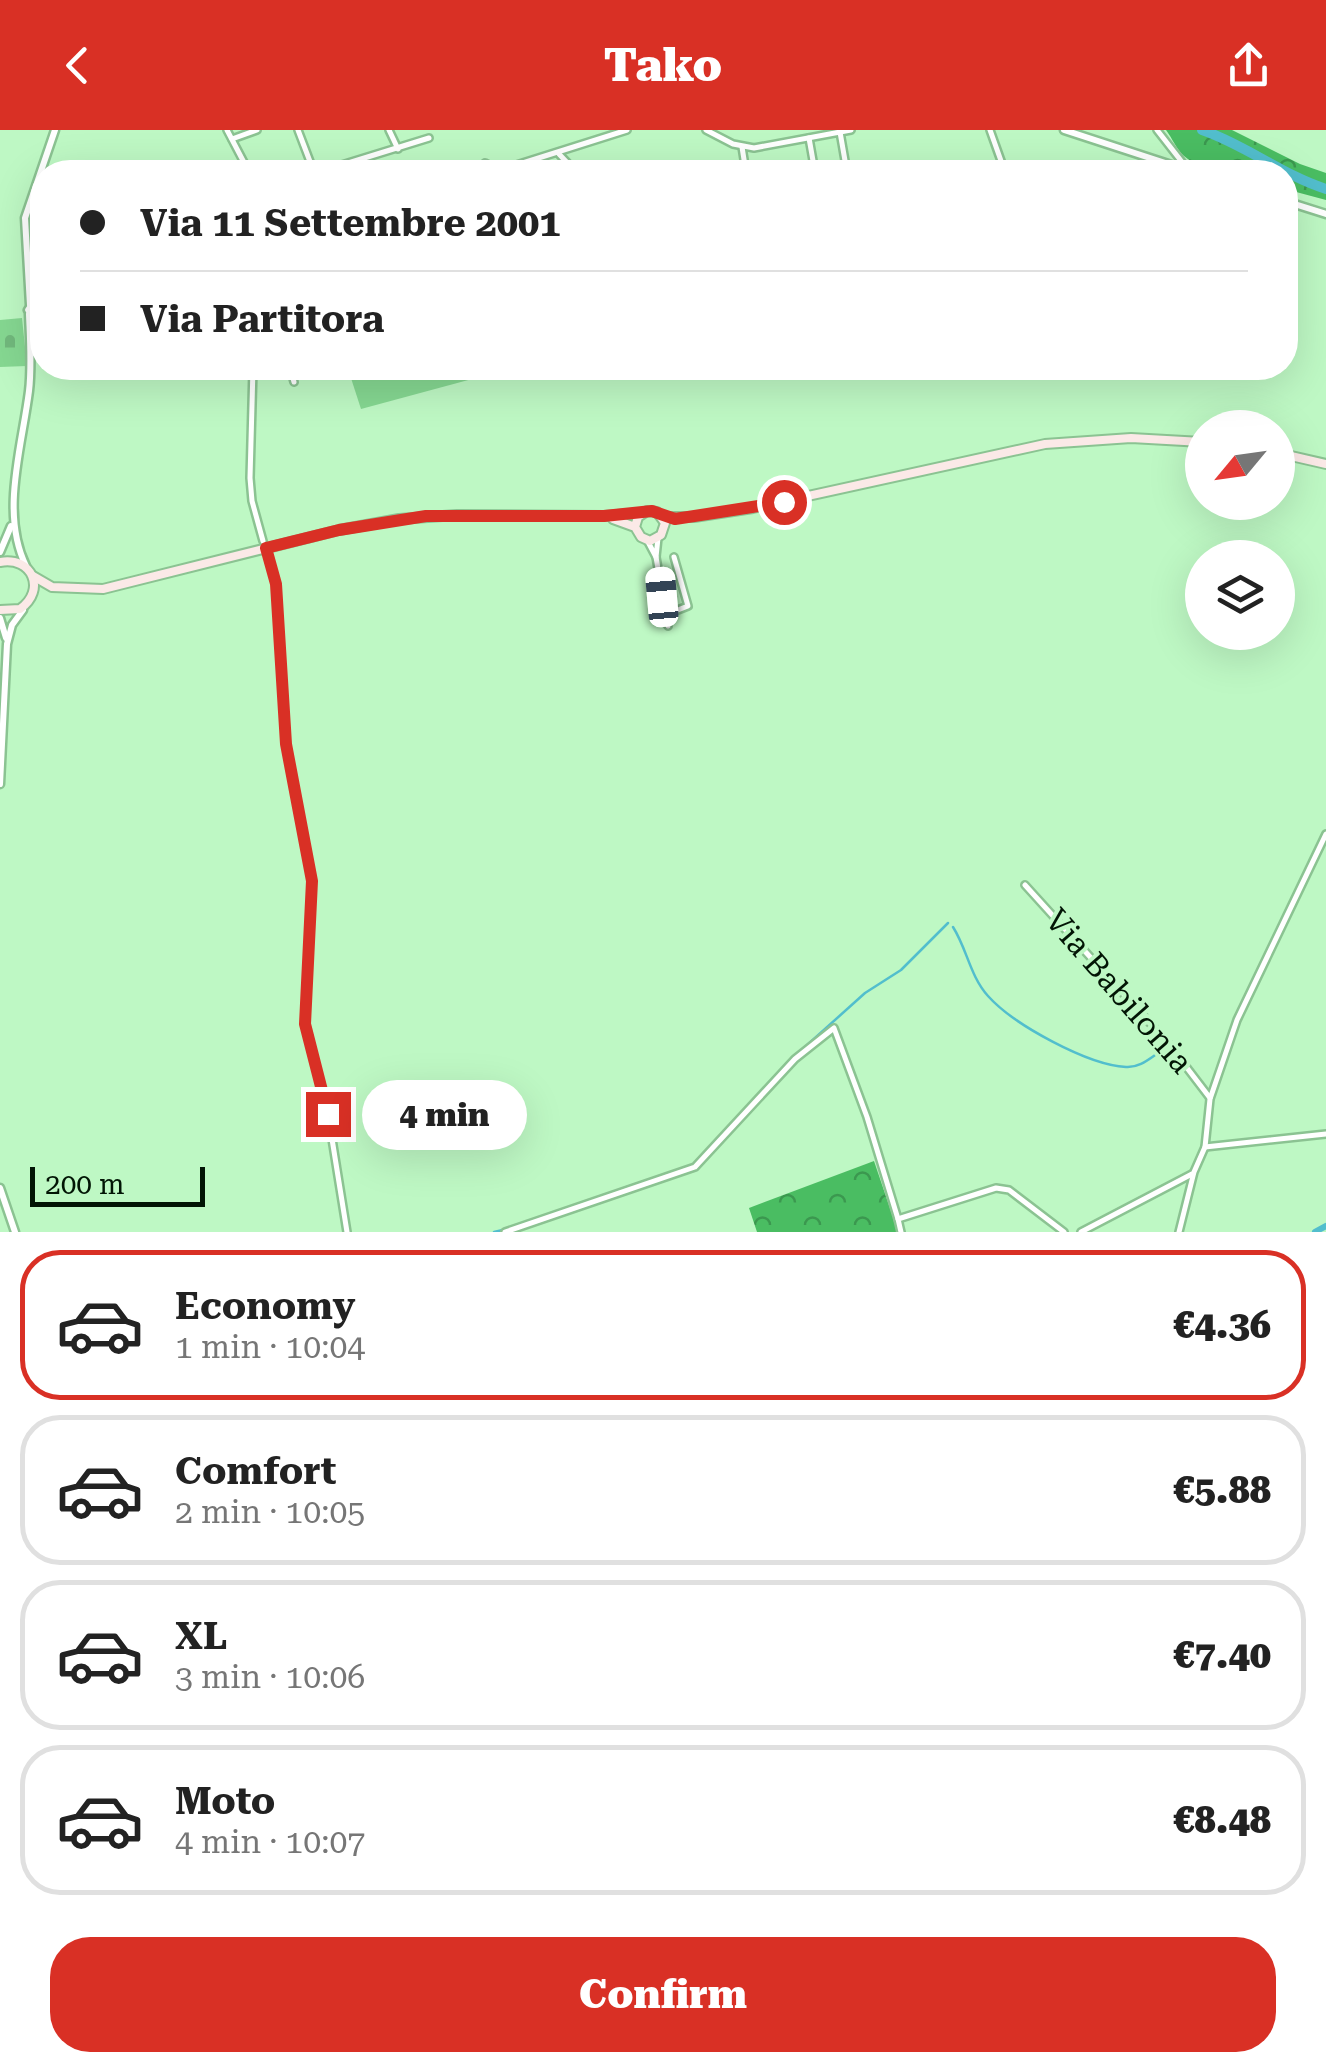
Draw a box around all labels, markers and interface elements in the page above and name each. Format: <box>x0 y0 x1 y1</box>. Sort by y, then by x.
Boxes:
icon: back <box>50 38 105 93</box>
icon: share <box>1221 38 1276 93</box>
text: Tako <box>604 39 722 92</box>
text: Via 11 Settembre 2001 <box>140 201 561 245</box>
text: Via Partitora <box>140 297 384 341</box>
north arrow <box>1185 410 1295 520</box>
map controls <box>1185 410 1295 650</box>
route start <box>762 480 807 525</box>
button: layers <box>1185 540 1295 650</box>
car <box>644 566 680 628</box>
street label: Via Babilonia <box>1037 901 1201 1081</box>
callout: 4 min <box>363 1079 528 1149</box>
route end <box>306 1092 351 1137</box>
text: 4 min <box>400 1096 489 1134</box>
scale bar <box>30 1162 205 1206</box>
text: 200 m <box>45 1168 125 1201</box>
icon: car <box>55 1280 145 1370</box>
text: Economy <box>175 1284 355 1328</box>
text: €4.36 <box>1173 1303 1271 1347</box>
text: 1 min · 10:04 <box>175 1328 365 1366</box>
icon: car <box>55 1445 145 1535</box>
text: Comfort <box>175 1449 336 1493</box>
text: €5.88 <box>1173 1468 1271 1512</box>
text: 2 min · 10:05 <box>175 1493 365 1531</box>
icon: car <box>55 1610 145 1700</box>
text: XL <box>175 1614 227 1658</box>
text: €7.40 <box>1173 1633 1271 1677</box>
text: 3 min · 10:06 <box>175 1658 365 1696</box>
icon: car <box>55 1775 145 1865</box>
text: Moto <box>175 1779 275 1823</box>
text: €8.48 <box>1173 1798 1271 1842</box>
text: 4 min · 10:07 <box>175 1823 365 1861</box>
button: Confirm <box>50 1937 1276 2052</box>

